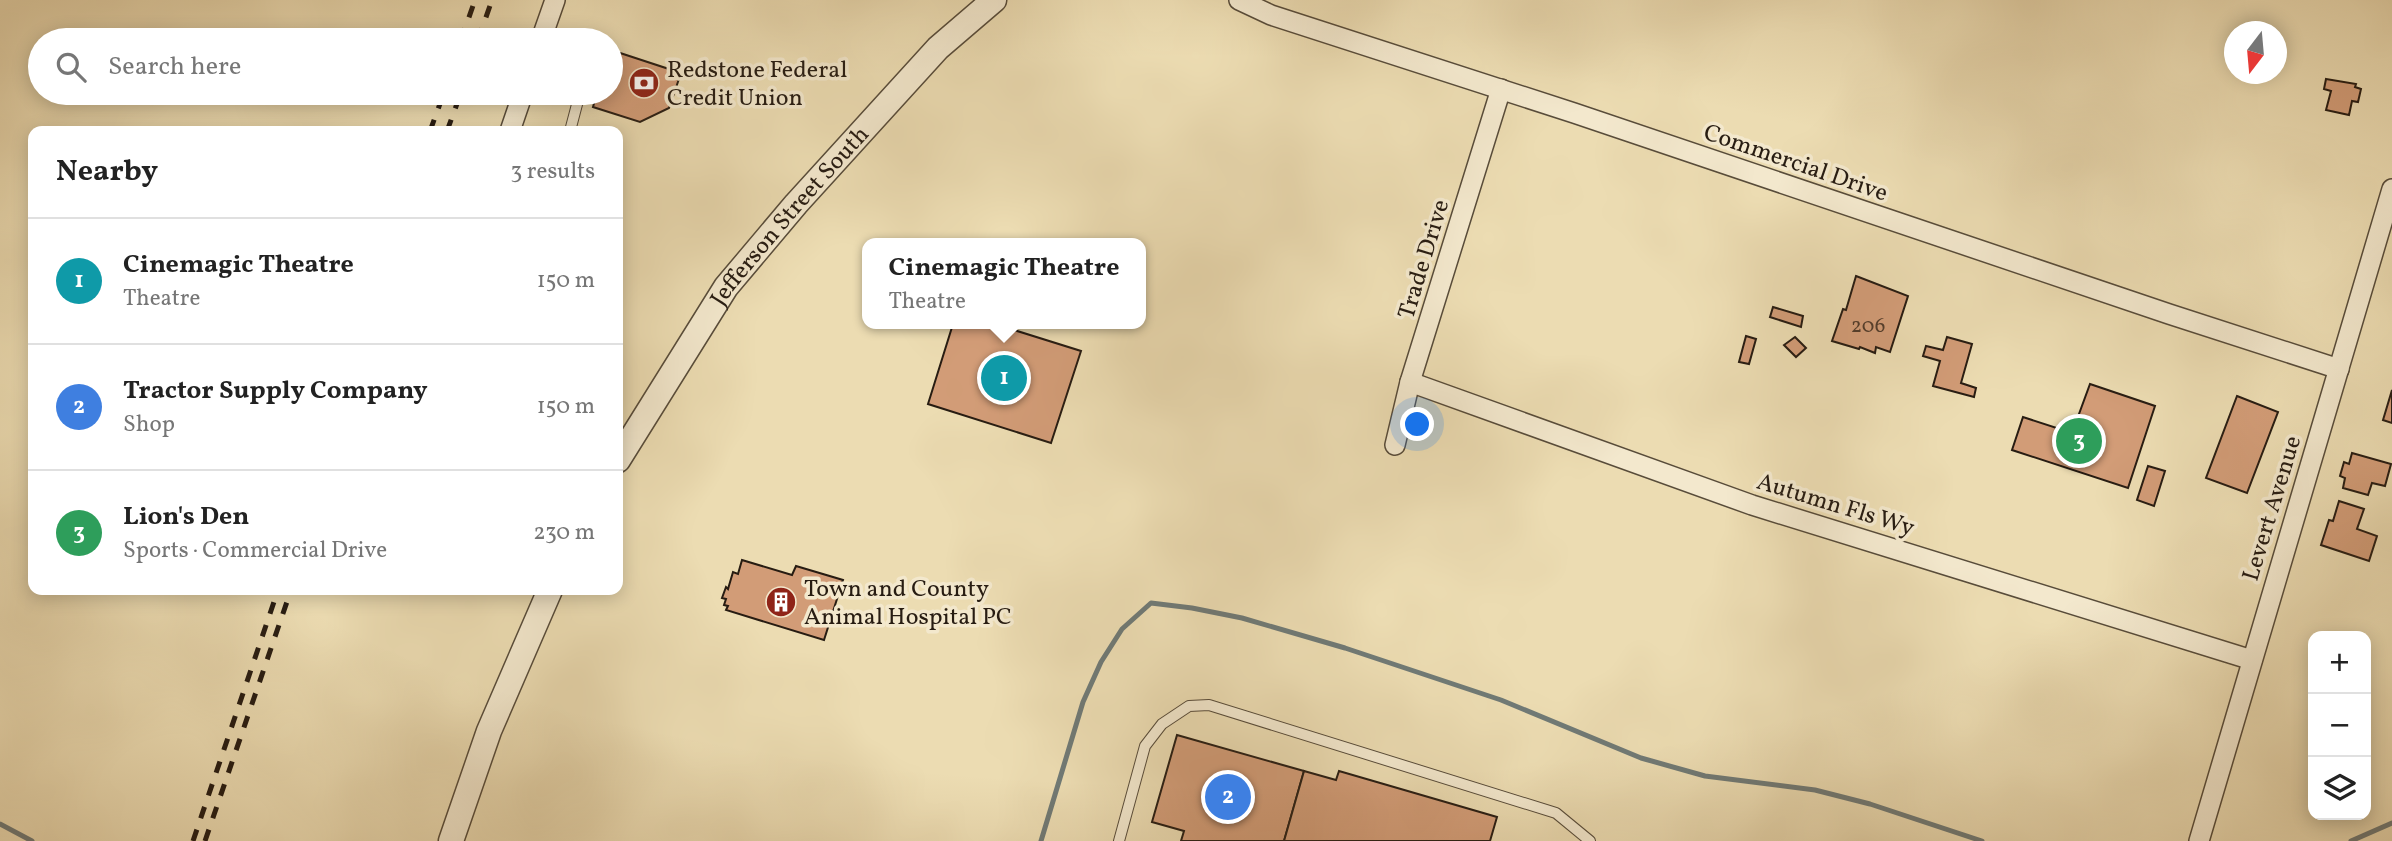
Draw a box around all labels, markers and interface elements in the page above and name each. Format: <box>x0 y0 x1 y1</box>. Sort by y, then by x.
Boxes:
north arrow <box>2224 21 2287 84</box>
search box <box>28 28 623 105</box>
icon: search <box>52 48 90 86</box>
text: Search here <box>108 49 241 85</box>
place label: Redstone Federal Credit Union <box>667 54 847 116</box>
bank icon: Redstone Federal Credit Union <box>627 66 661 100</box>
street label: Commercial Drive <box>1699 116 1892 211</box>
street label: Jefferson Street South <box>703 119 878 314</box>
text: Nearby <box>56 151 158 193</box>
text: 3 results <box>510 156 595 188</box>
street label: Trade Drive <box>1391 196 1459 324</box>
popup <box>862 238 1146 329</box>
text: Cinemagic Theatre <box>123 247 354 283</box>
text: Cinemagic Theatre <box>889 250 1119 286</box>
text: 1 <box>74 265 84 297</box>
text: 150 m <box>537 265 595 297</box>
text: Theatre <box>123 283 200 315</box>
text: Theatre <box>889 286 966 318</box>
house number: 206 <box>1851 312 1885 341</box>
pin: 1 <box>981 352 1027 404</box>
text: Tractor Supply Company <box>123 373 428 409</box>
text: 2 <box>73 391 85 423</box>
text: 150 m <box>537 391 595 423</box>
your location <box>1400 407 1434 441</box>
text: Shop <box>123 409 175 441</box>
pin: 3 <box>2056 415 2102 467</box>
street label: Levert Avenue <box>2235 432 2311 585</box>
street label: Autumn Fls Wy <box>1752 466 1919 546</box>
text: Lion's Den <box>123 499 249 535</box>
text: 3 <box>73 517 85 549</box>
text: 230 m <box>533 517 595 549</box>
text: Sports · Commercial Drive <box>123 535 387 567</box>
place label: Town and County Animal Hospital PC <box>804 573 1012 635</box>
building icon: Town and County Animal Hospital PC <box>764 585 798 619</box>
map controls <box>2308 631 2371 820</box>
button: + <box>2308 631 2371 694</box>
button: − <box>2308 694 2371 757</box>
button: layers <box>2308 757 2371 820</box>
pin: 2 <box>1205 771 1251 823</box>

